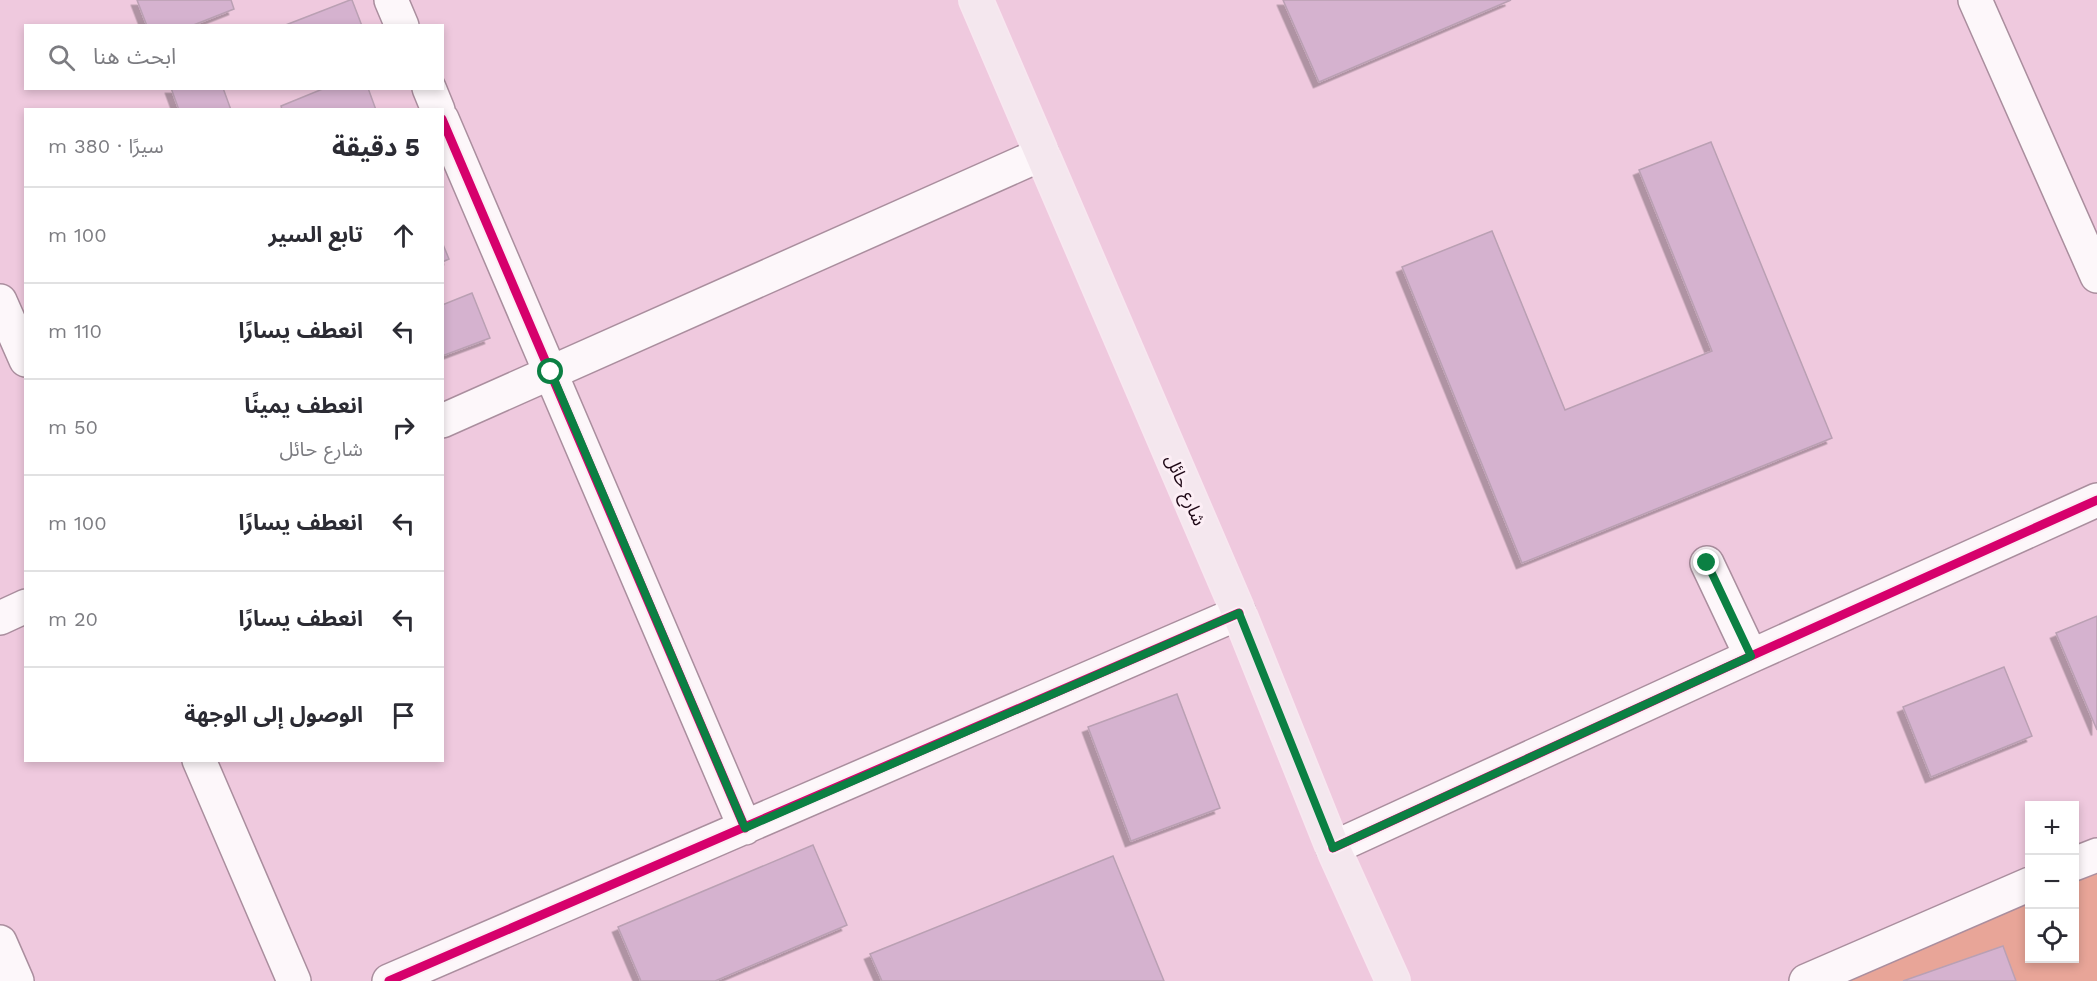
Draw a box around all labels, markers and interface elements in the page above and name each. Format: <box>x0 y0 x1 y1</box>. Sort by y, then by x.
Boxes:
search box <box>24 24 444 90</box>
icon: search <box>45 41 78 74</box>
text: ابحث هنا <box>93 44 176 69</box>
text: 5 دقيقة <box>332 132 420 162</box>
text: سيرًا · 380 m <box>48 134 164 158</box>
icon: ahead <box>387 219 420 252</box>
text: تابع السير <box>268 222 363 247</box>
text: 100 m <box>48 223 107 247</box>
icon: left <box>387 315 420 348</box>
text: انعطف يسارًا <box>239 318 363 343</box>
text: 110 m <box>48 319 102 343</box>
route start <box>537 358 563 384</box>
text: انعطف يمينًا <box>244 393 363 418</box>
icon: right <box>387 411 420 444</box>
text: 50 m <box>48 415 98 439</box>
text: شارع حائل <box>280 437 363 461</box>
street label: شارع حائل <box>1158 451 1210 530</box>
icon: left <box>387 507 420 540</box>
text: انعطف يسارًا <box>239 510 363 535</box>
text: 100 m <box>48 511 107 535</box>
route end <box>1693 549 1719 575</box>
icon: left <box>387 603 420 636</box>
text: انعطف يسارًا <box>239 606 363 631</box>
text: 20 m <box>48 607 98 631</box>
icon: arrive <box>387 699 420 732</box>
text: الوصول إلى الوجهة <box>184 702 363 727</box>
map controls <box>2025 801 2079 963</box>
button: + <box>2025 801 2079 855</box>
button: − <box>2025 855 2079 909</box>
button: locate <box>2025 909 2079 963</box>

